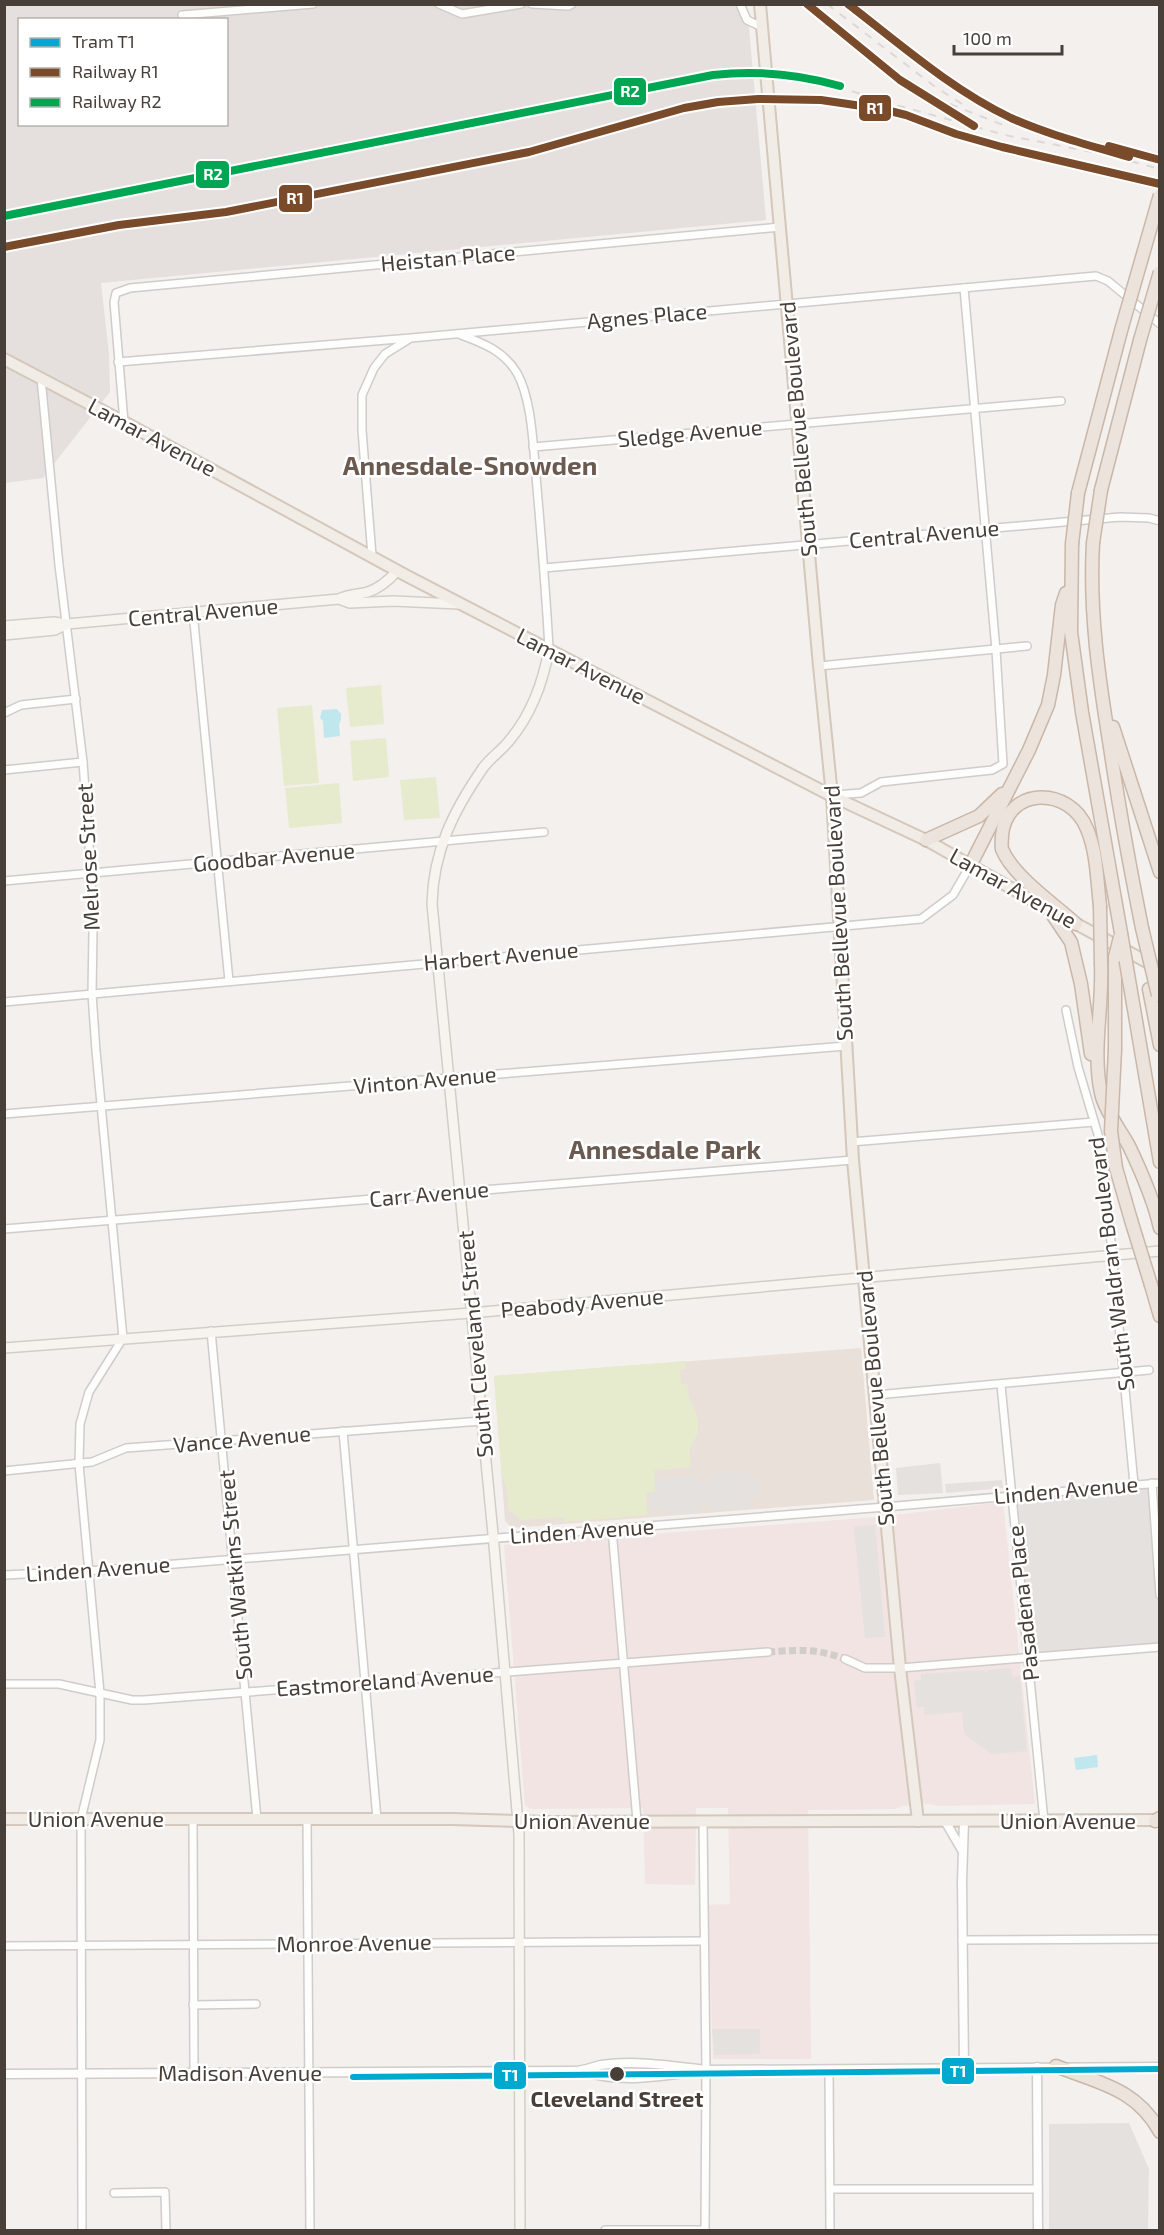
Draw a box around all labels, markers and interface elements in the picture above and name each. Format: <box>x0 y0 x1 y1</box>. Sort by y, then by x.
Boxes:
legend <box>18 18 228 126</box>
scale bar <box>954 18 1062 56</box>
text: 100 m <box>963 27 1012 49</box>
text: Tram T1 <box>72 30 135 52</box>
text: Railway R1 <box>72 60 159 82</box>
line badge: R2 <box>613 77 647 106</box>
text: R2 <box>620 81 640 100</box>
text: Railway R2 <box>72 90 162 112</box>
line badge: R1 <box>858 94 892 122</box>
text: R1 <box>866 98 884 117</box>
line badge: R2 <box>195 160 230 189</box>
text: R2 <box>203 164 223 183</box>
line badge: R1 <box>278 184 313 213</box>
text: R1 <box>286 188 304 207</box>
street label: Heistan Place <box>379 238 516 276</box>
street label: Agnes Place <box>586 297 708 333</box>
street label: South Bellevue Boulevard <box>773 300 821 558</box>
street label: Lamar Avenue <box>84 391 221 481</box>
street label: Sledge Avenue <box>616 413 763 451</box>
district label: Annesdale-Snowden <box>343 449 597 480</box>
street label: Central Avenue <box>848 513 1000 553</box>
street label: Central Avenue <box>127 591 279 631</box>
street label: Lamar Avenue <box>513 621 650 709</box>
street label: Melrose Street <box>70 783 104 931</box>
street label: South Bellevue Boulevard <box>817 784 857 1042</box>
street label: Goodbar Avenue <box>192 836 356 876</box>
street label: Lamar Avenue <box>945 842 1082 933</box>
street label: Harbert Avenue <box>422 935 579 975</box>
street label: Vinton Avenue <box>352 1060 497 1098</box>
district label: Annesdale Park <box>569 1133 762 1164</box>
street label: South Waldran Boulevard <box>1082 1136 1138 1392</box>
street label: Carr Avenue <box>368 1175 490 1211</box>
street label: South Cleveland Street <box>451 1230 497 1459</box>
street label: South Bellevue Boulevard <box>850 1269 898 1527</box>
street label: Peabody Avenue <box>499 1282 665 1322</box>
street label: Vance Avenue <box>172 1419 312 1457</box>
street label: South Watkins Street <box>212 1469 256 1681</box>
street label: Linden Avenue <box>993 1470 1139 1508</box>
street label: Linden Avenue <box>509 1512 655 1548</box>
street label: Pasadena Place <box>1001 1524 1043 1682</box>
street label: Linden Avenue <box>25 1550 171 1586</box>
street label: Eastmoreland Avenue <box>275 1659 495 1701</box>
street label: Union Avenue <box>28 1805 164 1831</box>
street label: Union Avenue <box>514 1807 650 1833</box>
street label: Union Avenue <box>1000 1807 1136 1833</box>
street label: Monroe Avenue <box>276 1928 432 1956</box>
line badge: T1 <box>941 2057 975 2085</box>
street label: Madison Avenue <box>158 2059 322 2085</box>
line badge: T1 <box>493 2061 527 2090</box>
text: T1 <box>950 2061 966 2080</box>
text: T1 <box>502 2065 518 2084</box>
marker: Cleveland Street <box>608 2065 626 2083</box>
place label: Cleveland Street <box>531 2085 703 2111</box>

